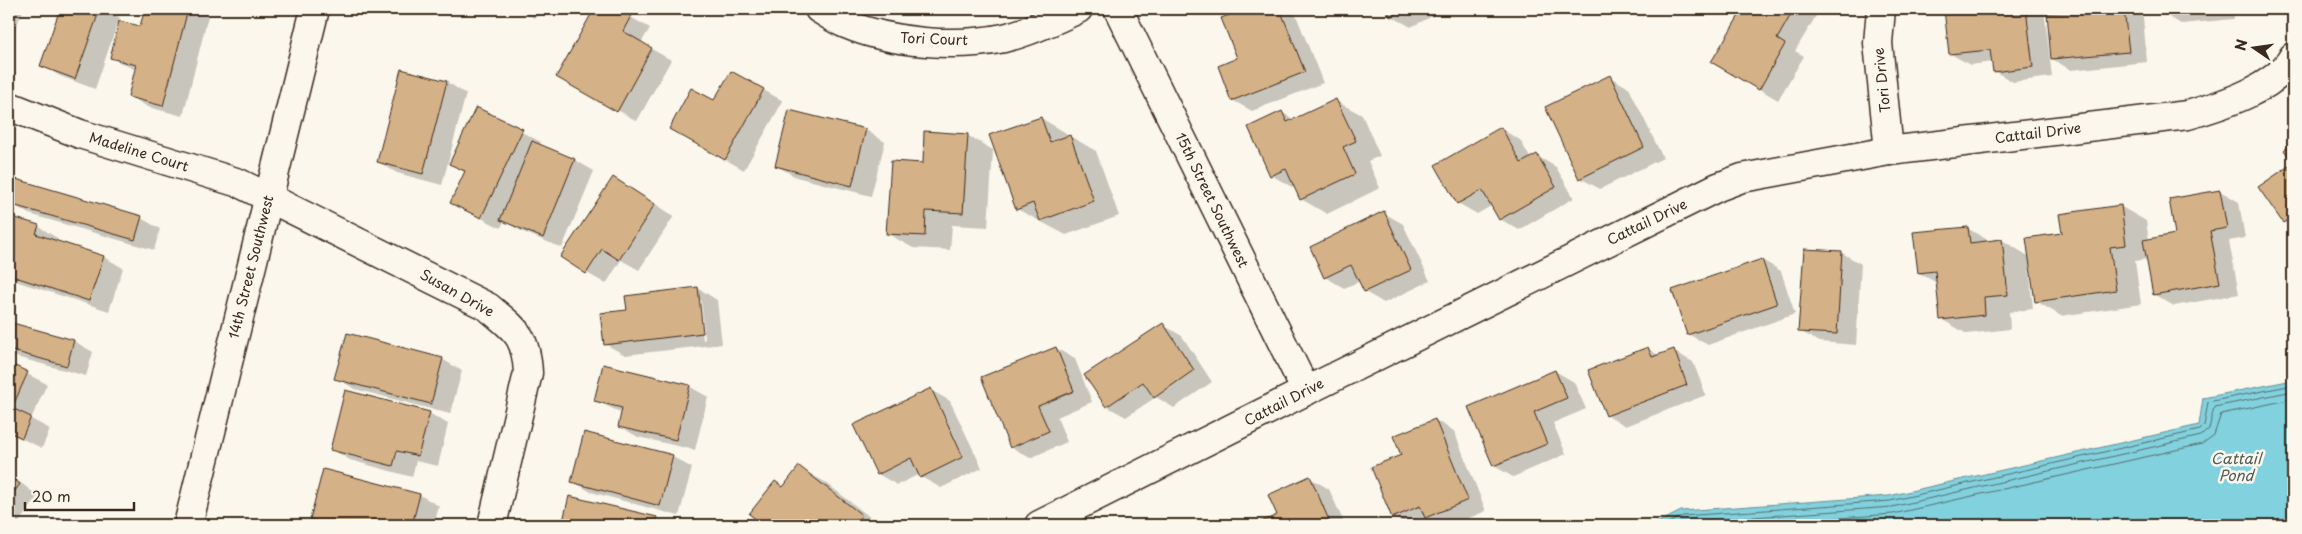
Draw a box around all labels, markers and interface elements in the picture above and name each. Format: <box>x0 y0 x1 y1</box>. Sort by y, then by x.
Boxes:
north arrow <box>2230 22 2280 72</box>
street label: Tori Court <box>900 27 968 50</box>
text: N <box>2229 37 2252 53</box>
street label: Tori Drive <box>1868 46 1895 114</box>
street label: Cattail Drive <box>1994 117 2082 148</box>
street label: Madeline Court <box>87 126 192 177</box>
street label: 15th Street Southwest <box>1171 129 1255 271</box>
street label: 14th Street Southwest <box>223 192 279 341</box>
street label: Cattail Drive <box>1603 193 1690 250</box>
street label: Susan Drive <box>416 263 498 322</box>
street label: Cattail Drive <box>1240 372 1327 431</box>
water label: Cattail Pond <box>2211 446 2264 486</box>
scale bar <box>25 479 134 511</box>
text: 20 m <box>32 484 71 507</box>

